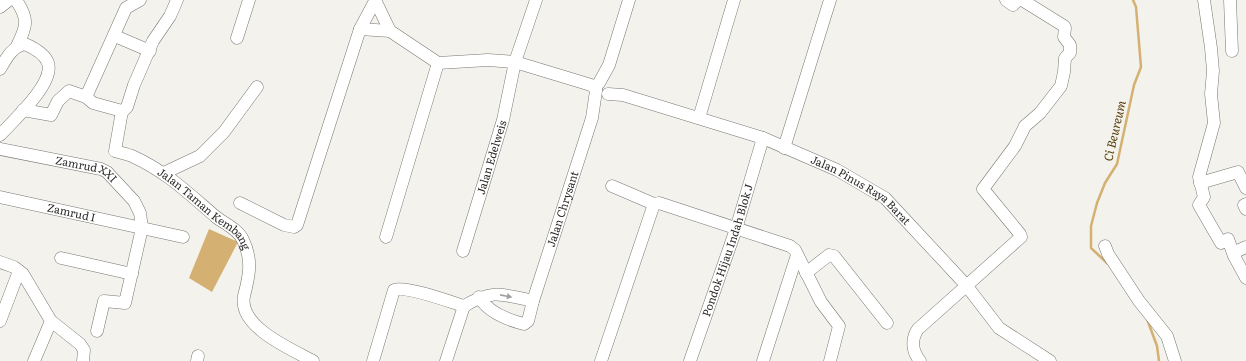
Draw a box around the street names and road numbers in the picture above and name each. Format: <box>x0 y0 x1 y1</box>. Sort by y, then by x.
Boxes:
street label: Jalan Edelweis <box>472 118 510 196</box>
street label: Zamrud XXI <box>54 151 122 185</box>
street label: Jalan Pinus Raya Barat <box>808 151 915 228</box>
street label: Jalan Taman Kembang <box>155 163 256 253</box>
street label: Jalan Chrysant <box>542 168 582 249</box>
street label: Pondok Hijau Indah Blok J <box>697 182 756 318</box>
street label: Zamrud I <box>46 199 97 225</box>

